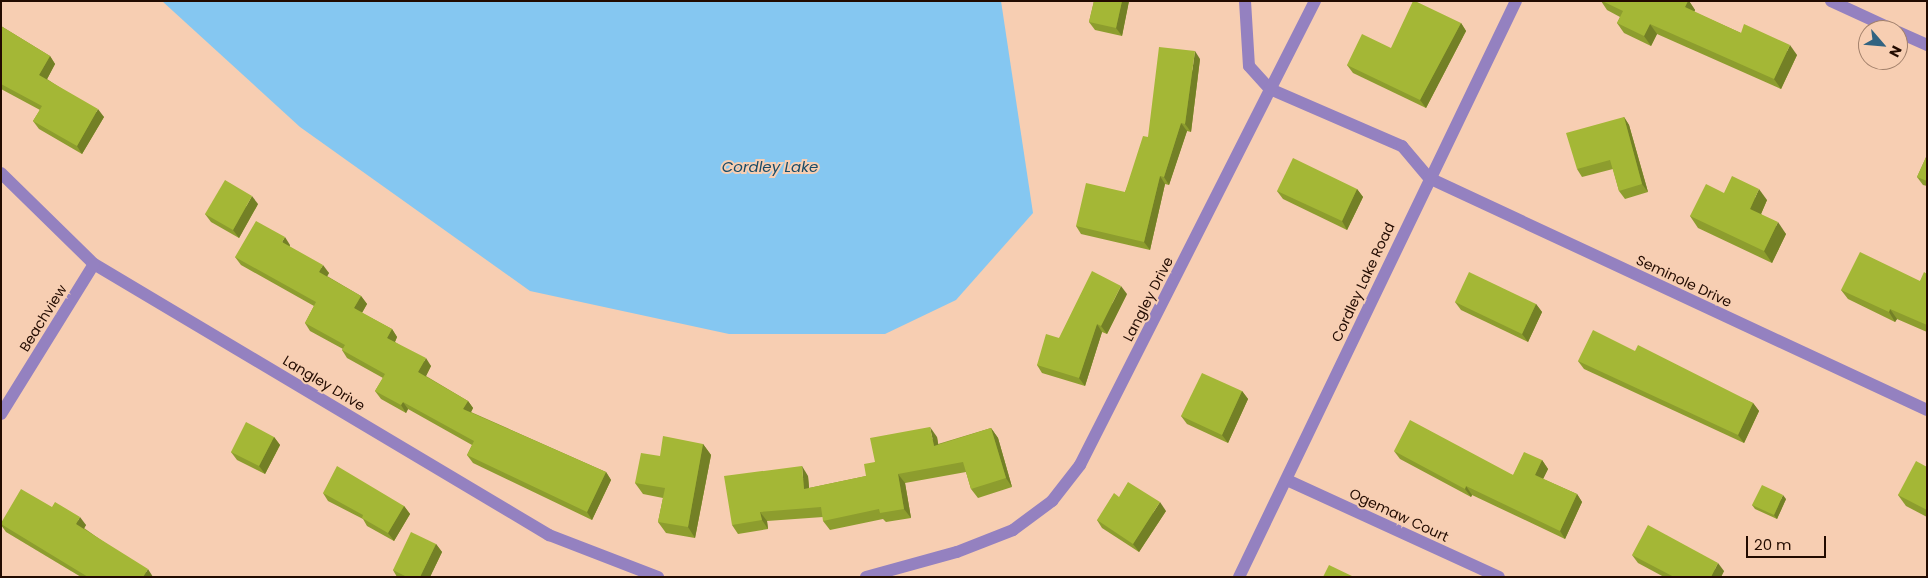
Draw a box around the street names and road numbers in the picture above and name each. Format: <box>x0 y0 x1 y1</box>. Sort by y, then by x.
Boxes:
street label: Cordley Lake Road <box>1328 220 1398 344</box>
street label: Seminole Drive <box>1633 251 1735 311</box>
street label: Langley Drive <box>1119 254 1177 344</box>
street label: Beachview <box>16 281 70 355</box>
street label: Langley Drive <box>280 352 368 414</box>
street label: Ogemaw Court <box>1347 485 1451 545</box>

